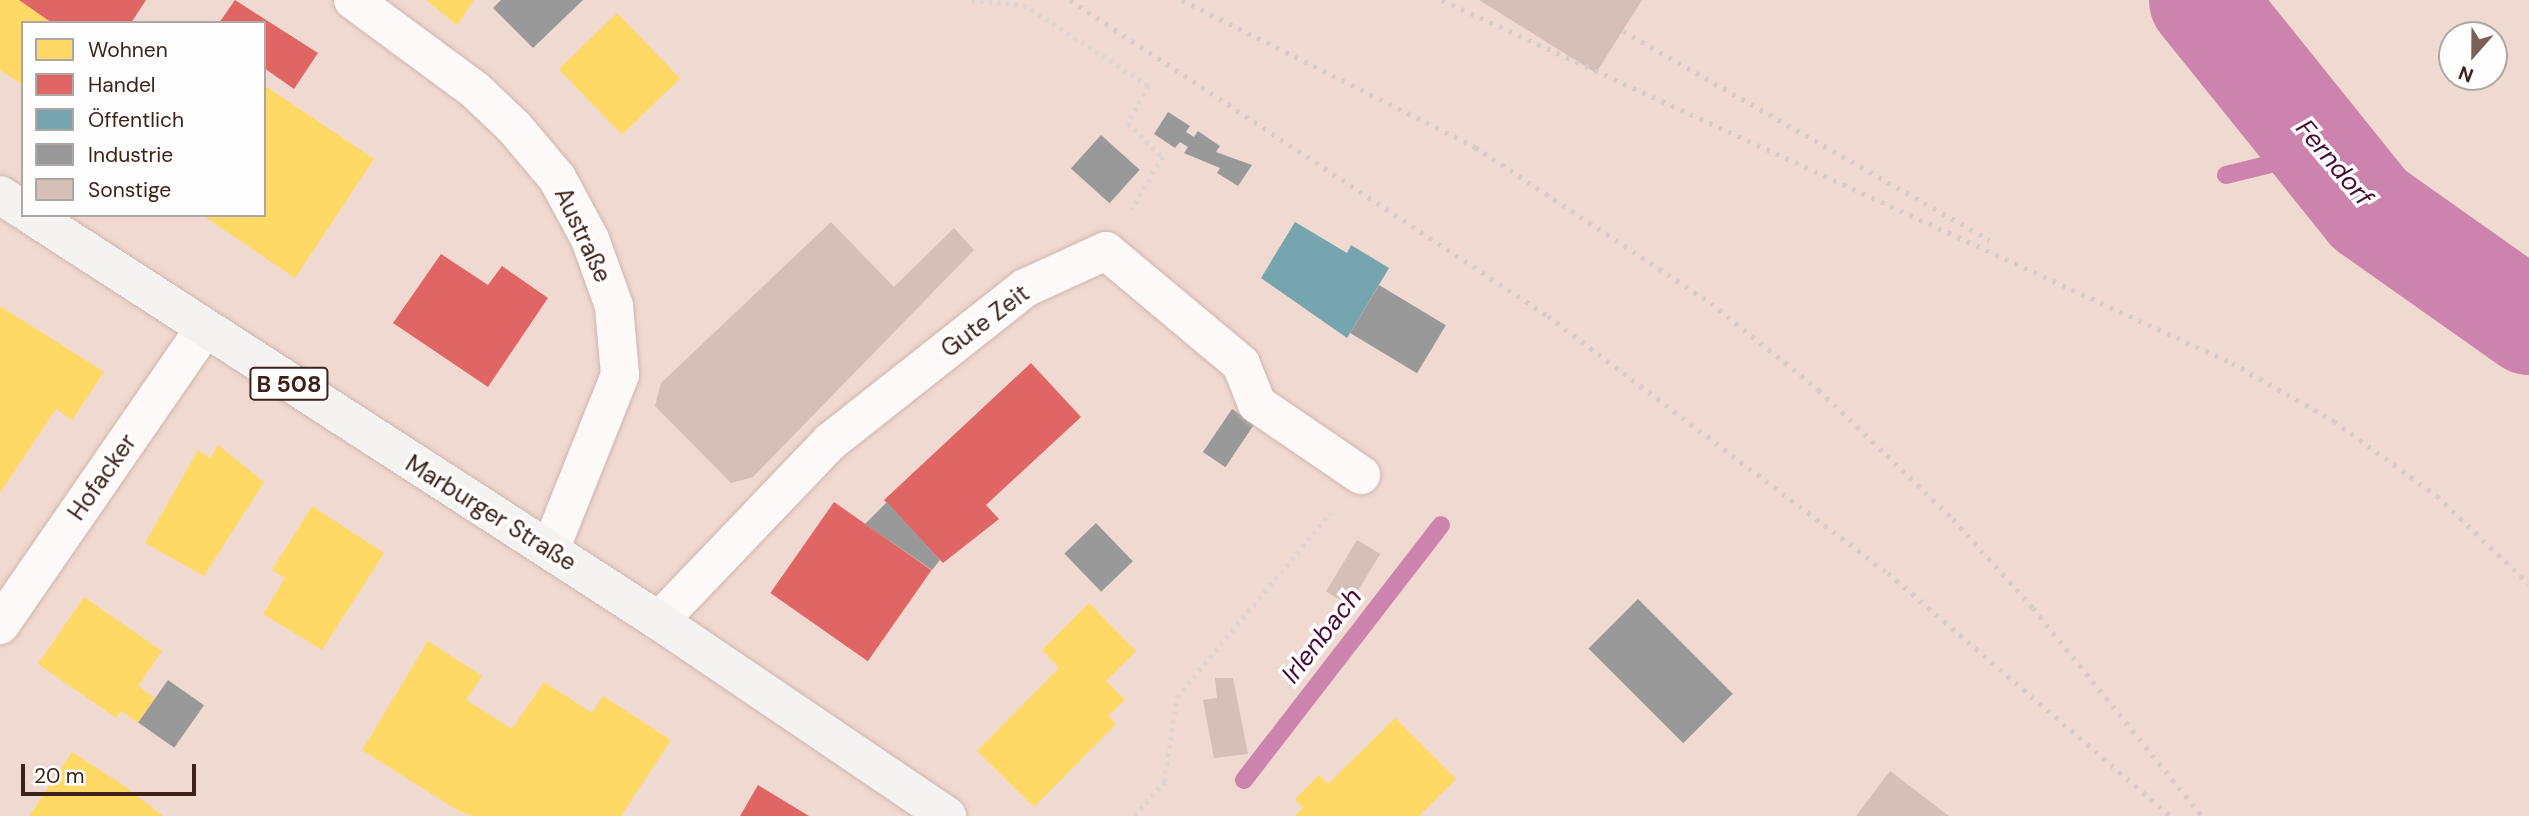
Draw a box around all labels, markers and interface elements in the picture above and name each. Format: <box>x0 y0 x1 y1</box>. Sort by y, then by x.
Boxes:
legend <box>21 21 266 217</box>
north arrow <box>2438 21 2508 91</box>
text: Wohnen <box>88 36 168 64</box>
text: N <box>2455 60 2477 88</box>
text: Handel <box>88 71 156 99</box>
text: Öffentlich <box>88 106 184 134</box>
water label: Ferndorf <box>2289 114 2379 212</box>
text: Industrie <box>88 141 173 169</box>
text: Sonstige <box>88 176 171 204</box>
street label: Austraße <box>549 183 617 287</box>
street label: Gute Zeit <box>935 279 1035 363</box>
road number: B 508 <box>249 364 329 404</box>
street label: Hofacker <box>62 428 142 526</box>
street label: Marburger Straße <box>400 449 582 577</box>
water label: Irlenbach <box>1275 582 1369 690</box>
scale bar <box>24 750 200 794</box>
text: 20 m <box>34 762 85 790</box>

